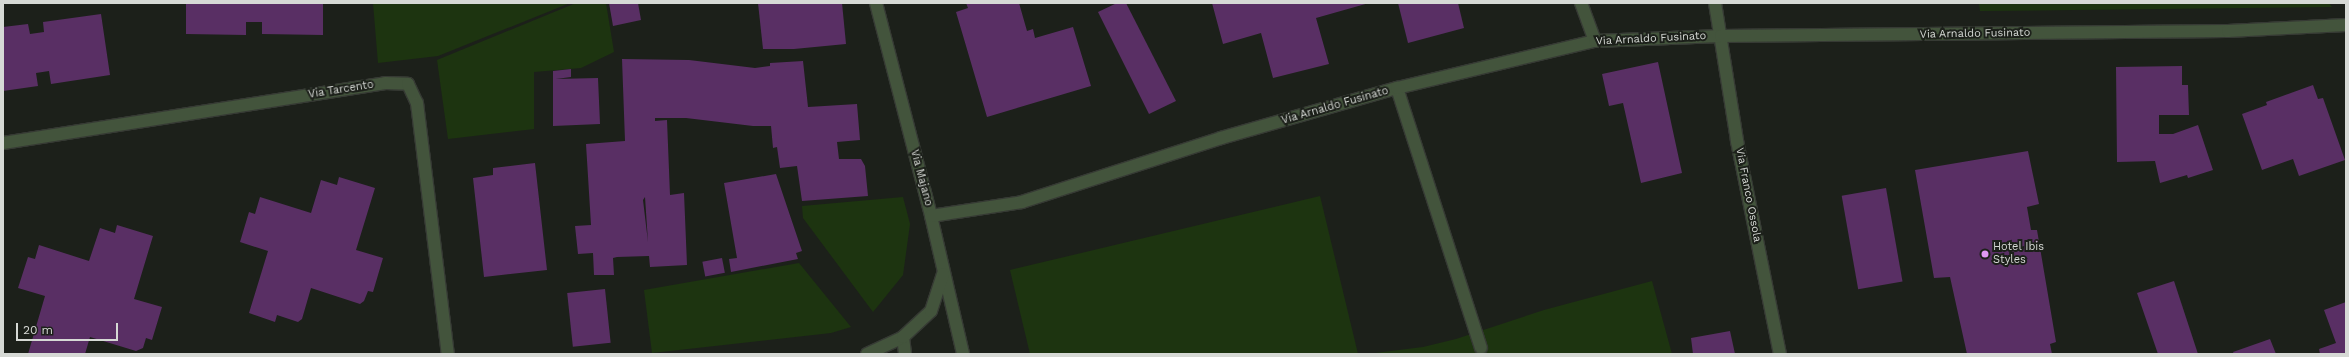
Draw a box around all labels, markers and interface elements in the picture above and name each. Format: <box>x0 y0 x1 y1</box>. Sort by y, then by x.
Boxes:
street label: Via Arnaldo Fusinato <box>1919 26 2031 42</box>
street label: Via Arnaldo Fusinato <box>1595 29 1707 49</box>
street label: Via Tarcento <box>307 78 375 102</box>
street label: Via Arnaldo Fusinato <box>1280 84 1390 128</box>
street label: Via Franco Ossola <box>1732 147 1764 243</box>
street label: Via Majano <box>907 148 935 208</box>
place label: Hotel Ibis Styles <box>1993 241 2044 267</box>
marker: Hotel Ibis Styles <box>1980 249 1990 259</box>
scale bar <box>18 315 120 341</box>
text: 20 m <box>23 323 53 337</box>

